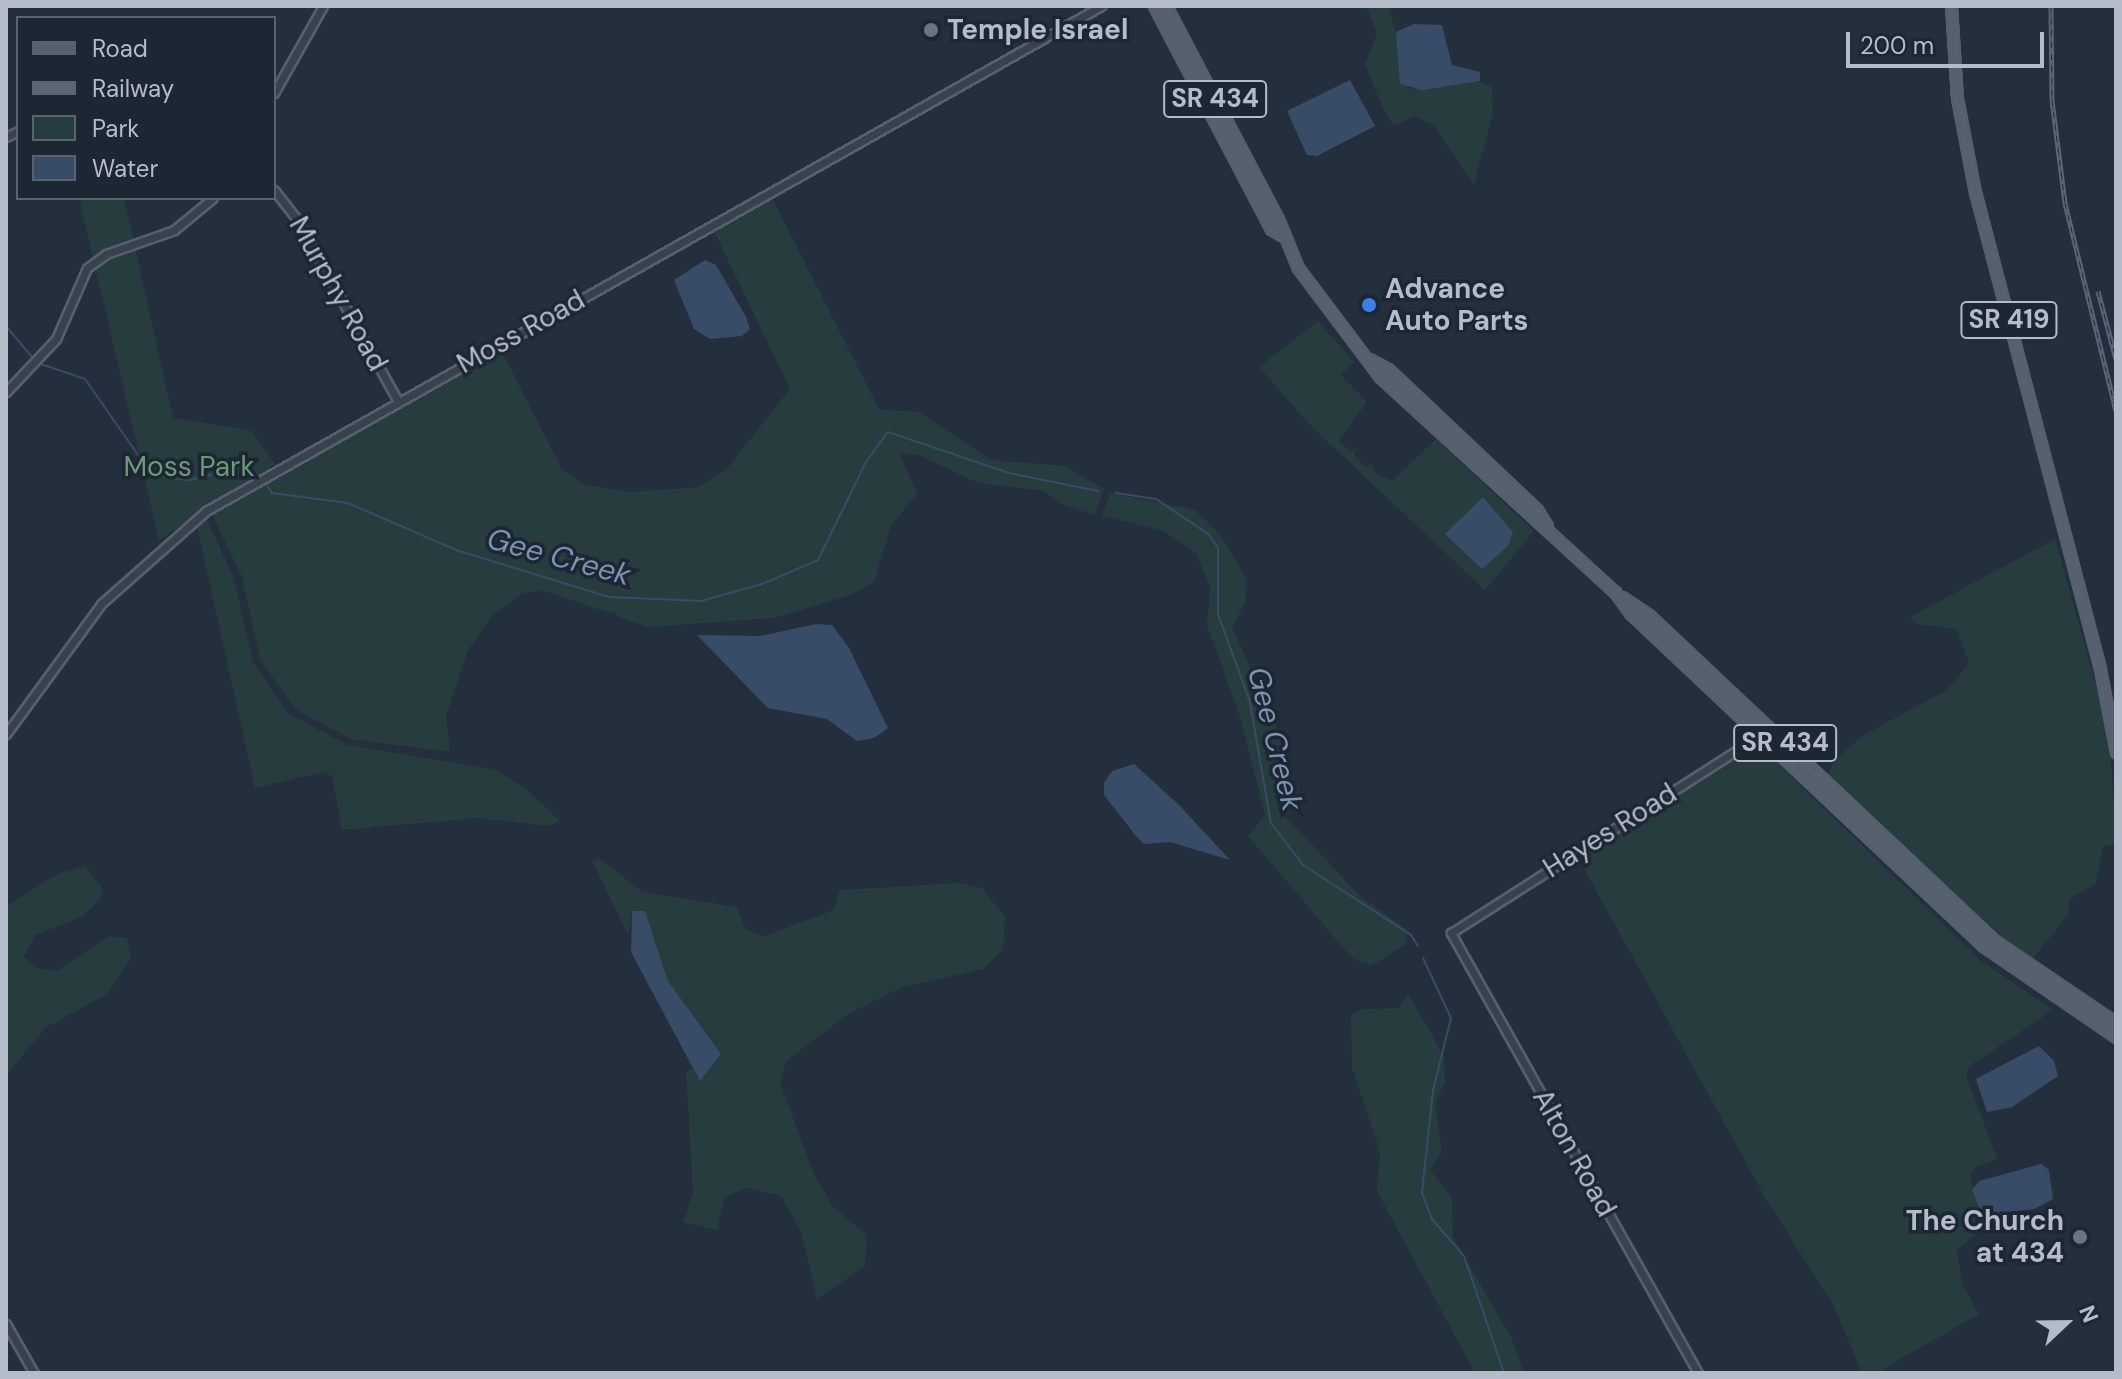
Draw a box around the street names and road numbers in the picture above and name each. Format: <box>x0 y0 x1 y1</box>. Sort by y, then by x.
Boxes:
road number: SR 434 <box>1163 77 1267 121</box>
street label: Murphy Road <box>282 211 394 377</box>
street label: Moss Road <box>451 283 591 381</box>
road number: SR 419 <box>1959 298 2059 342</box>
road number: SR 434 <box>1733 721 1837 765</box>
street label: Hayes Road <box>1537 777 1683 885</box>
street label: Alton Road <box>1525 1083 1623 1223</box>

